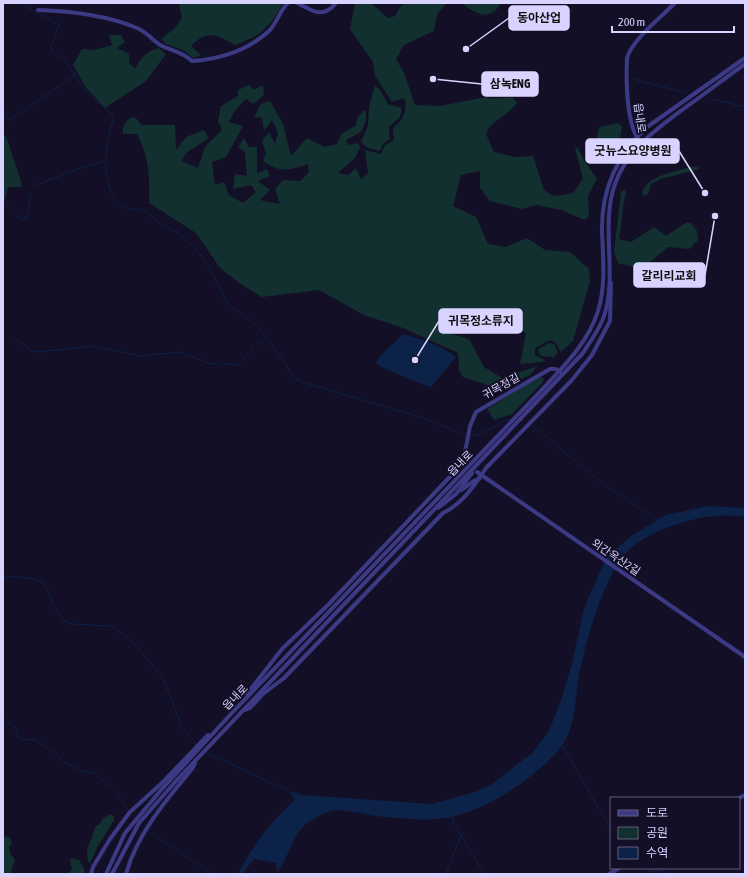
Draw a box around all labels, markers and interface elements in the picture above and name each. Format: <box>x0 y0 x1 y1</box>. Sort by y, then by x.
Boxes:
callout: 동아산업 <box>509 6 569 30</box>
scale bar <box>612 8 734 34</box>
text: 동아산업 <box>517 11 561 25</box>
text: 200 m <box>618 15 645 29</box>
callout: 삼녹ENG <box>482 72 538 96</box>
text: 삼녹ENG <box>490 77 531 91</box>
street label: 읍내로 <box>632 102 648 134</box>
callout: 굿뉴스요양병원 <box>586 139 679 163</box>
text: 굿뉴스요양병원 <box>594 144 672 158</box>
callout: 갈리리교회 <box>634 263 705 287</box>
text: 갈리리교회 <box>641 269 697 283</box>
callout: 귀목정소류지 <box>439 309 522 333</box>
text: 귀목정소류지 <box>448 314 514 328</box>
street label: 귀목정길 <box>480 371 522 401</box>
street label: 읍내로 <box>445 448 475 478</box>
street label: 외간옥산2길 <box>590 536 642 578</box>
street label: 읍내로 <box>220 682 250 712</box>
legend <box>610 797 740 869</box>
text: 도로 <box>646 806 668 820</box>
text: 공원 <box>646 826 668 840</box>
text: 수역 <box>646 846 668 860</box>

